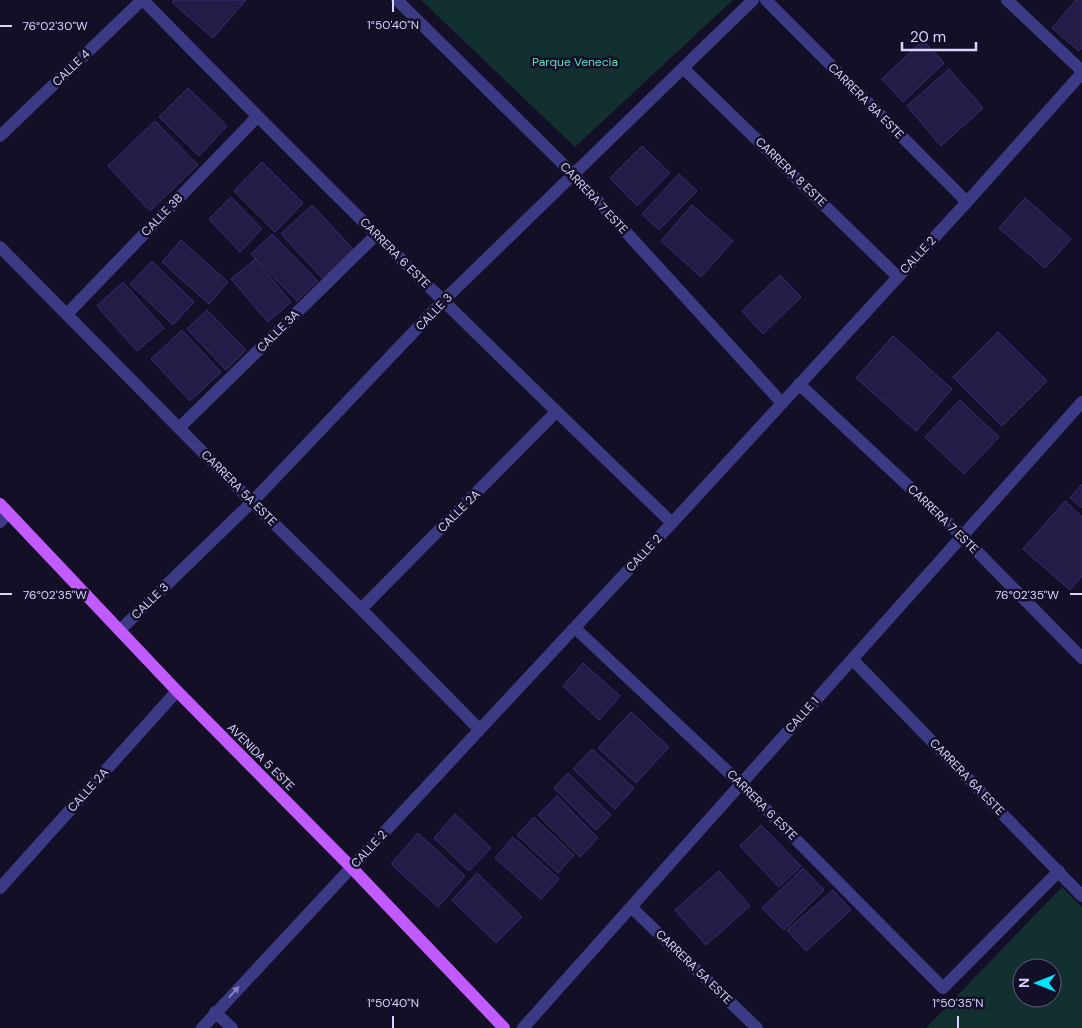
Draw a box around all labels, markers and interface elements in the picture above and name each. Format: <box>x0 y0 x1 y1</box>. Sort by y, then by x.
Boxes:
text: 1°50'40"N <box>367 17 419 33</box>
text: 76°02'30"W <box>22 18 88 34</box>
scale bar <box>902 20 976 52</box>
text: 20 m <box>910 27 946 47</box>
street label: CALLE 4 <box>49 46 93 90</box>
park label: Parque Venecia <box>532 54 618 70</box>
street label: CARRERA 8A ESTE <box>825 60 907 142</box>
street label: CARRERA 8 ESTE <box>752 134 830 210</box>
street label: CARRERA 7 ESTE <box>557 159 631 237</box>
street label: CALLE 3B <box>138 190 186 240</box>
street label: CARRERA 6 ESTE <box>356 214 434 292</box>
street label: CALLE 2 <box>896 233 940 277</box>
street label: CALLE 3 <box>412 290 456 334</box>
street label: CALLE 3A <box>253 306 303 356</box>
street label: CARRERA 5A ESTE <box>198 447 280 529</box>
street label: CARRERA 7 ESTE <box>904 481 982 557</box>
street label: CALLE 2A <box>434 486 484 536</box>
street label: CALLE 2 <box>622 531 666 575</box>
street label: CALLE 3 <box>128 579 172 623</box>
text: 76°02'35"W <box>23 587 87 603</box>
text: 76°02'35"W <box>995 587 1059 603</box>
street label: CALLE 1 <box>782 694 822 736</box>
street label: AVENIDA 5 ESTE <box>224 720 298 794</box>
street label: CARRERA 6A ESTE <box>926 735 1008 819</box>
street label: CALLE 2A <box>64 765 112 815</box>
street label: CARRERA 6 ESTE <box>723 766 801 844</box>
street label: CALLE 2 <box>347 827 391 871</box>
street label: CARRERA 5A ESTE <box>652 926 736 1008</box>
north arrow <box>1012 958 1062 1008</box>
text: N <box>1015 978 1033 988</box>
one-way arrow <box>228 986 240 998</box>
text: 1°50'40"N <box>367 995 419 1011</box>
text: 1°50'35"N <box>932 995 984 1011</box>

